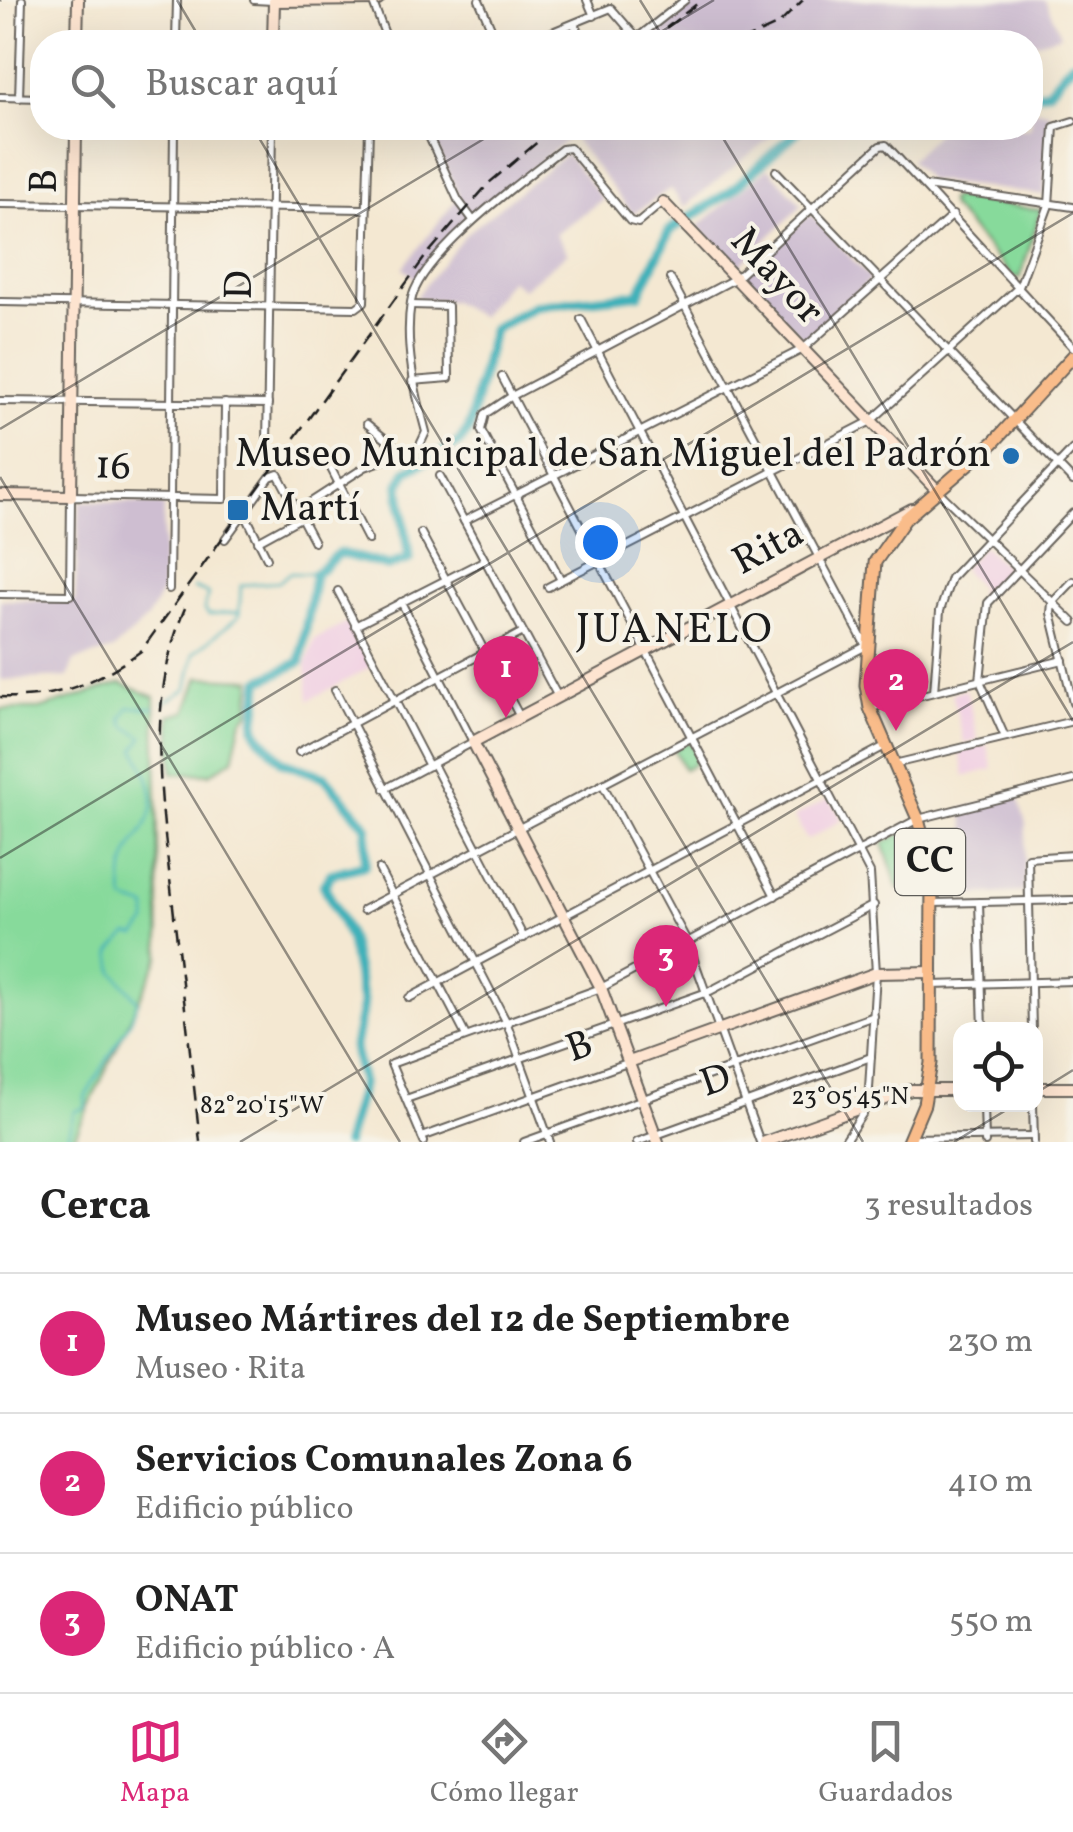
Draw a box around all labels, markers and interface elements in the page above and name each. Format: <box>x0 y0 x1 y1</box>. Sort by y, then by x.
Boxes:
search box <box>30 30 1043 140</box>
icon: search <box>65 58 120 113</box>
text: Buscar aquí <box>145 59 338 112</box>
street label: B <box>18 168 74 194</box>
street label: Mayor <box>716 216 836 338</box>
street label: D <box>213 270 269 300</box>
place label: Museo Municipal de San Miguel del Padrón <box>235 428 991 484</box>
street label: 16 <box>94 439 132 497</box>
marker: Museo Municipal de San Miguel del Padrón <box>1000 445 1022 467</box>
place label: Martí <box>260 482 360 538</box>
marker: Martí <box>225 497 251 523</box>
street label: Rita <box>723 507 815 591</box>
your location <box>575 517 626 568</box>
district label: JUANELO <box>576 602 774 661</box>
pin: 1 <box>474 636 538 718</box>
pin: 2 <box>864 648 928 731</box>
road number: CC <box>895 829 965 895</box>
pin: 3 <box>634 924 698 1007</box>
street label: B <box>559 1017 601 1079</box>
map controls <box>953 1022 1043 1112</box>
button: locate <box>953 1022 1043 1112</box>
street label: D <box>693 1051 739 1113</box>
text: 23°05'45"N <box>791 1080 909 1115</box>
text: 82°20'15"W <box>200 1089 324 1124</box>
text: Cerca <box>40 1178 151 1237</box>
text: 3 resultados <box>864 1185 1033 1229</box>
text: Museo Mártires del 12 de Septiembre <box>135 1295 790 1348</box>
text: 1 <box>66 1321 79 1365</box>
text: 230 m <box>947 1321 1033 1365</box>
text: Museo · Rita <box>135 1348 306 1392</box>
text: Servicios Comunales Zona 6 <box>135 1435 633 1488</box>
text: 2 <box>64 1461 81 1505</box>
text: 410 m <box>948 1461 1033 1505</box>
text: Edificio público <box>135 1488 353 1532</box>
text: ONAT <box>135 1575 239 1628</box>
text: 3 <box>64 1601 81 1645</box>
text: 550 m <box>949 1601 1033 1645</box>
text: Edificio público · A <box>135 1628 395 1672</box>
tab: Mapa <box>120 1714 190 1813</box>
tab: Cómo llegar <box>430 1714 579 1813</box>
tab: Guardados <box>819 1714 953 1813</box>

